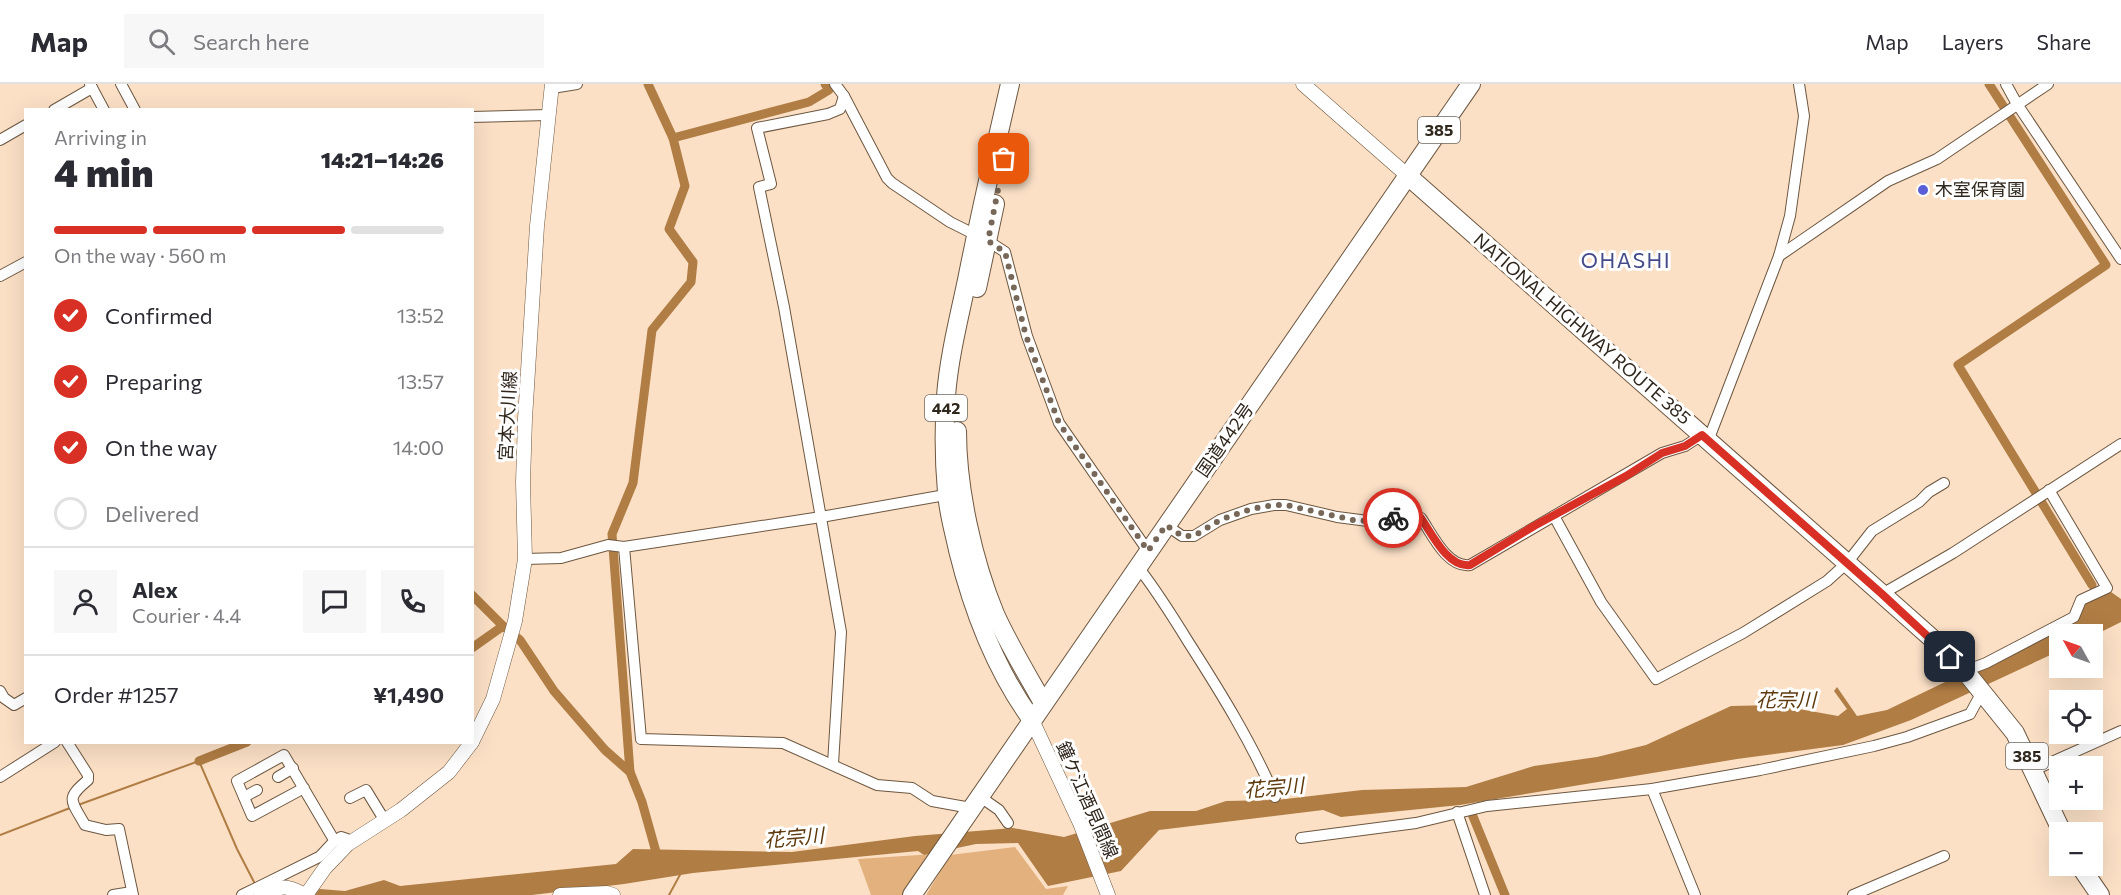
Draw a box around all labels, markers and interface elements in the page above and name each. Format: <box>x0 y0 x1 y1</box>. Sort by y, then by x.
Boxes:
search box <box>124 14 544 68</box>
text: Map <box>30 24 88 58</box>
icon: search <box>145 25 178 58</box>
text: Search here <box>193 28 309 55</box>
text: Map <box>1865 29 1909 54</box>
text: Layers <box>1942 29 2004 54</box>
text: Share <box>2037 29 2091 54</box>
road number: 385 <box>1418 117 1460 143</box>
text: Arriving in <box>54 125 147 149</box>
pin <box>978 133 1029 184</box>
icon: bag <box>987 142 1020 175</box>
text: 14:21–14:26 <box>321 146 444 173</box>
text: 4 min <box>54 147 154 195</box>
place label: 木室保育園 <box>1935 178 2025 200</box>
marker: 木室保育園 <box>1916 183 1930 197</box>
street label: NATIONAL HIGHWAY ROUTE 385 <box>1470 228 1696 429</box>
text: On the way · 560 m <box>54 243 226 267</box>
district label: OHASHI <box>1581 247 1671 272</box>
icon: check <box>54 299 87 332</box>
text: Confirmed <box>105 302 212 329</box>
text: 13:52 <box>397 303 444 327</box>
icon: check <box>54 365 87 398</box>
text: Preparing <box>105 368 202 395</box>
text: 13:57 <box>397 369 444 393</box>
street label: 宮本大川線 <box>494 370 520 461</box>
road number: 442 <box>925 395 967 421</box>
street label: 国道442号 <box>1191 398 1258 481</box>
icon: check <box>54 431 87 464</box>
text: On the way <box>105 434 217 461</box>
text: 14:00 <box>393 435 444 459</box>
courier <box>1363 488 1423 548</box>
text: Delivered <box>105 500 199 527</box>
icon: bike <box>1377 502 1410 535</box>
button: person <box>54 570 117 633</box>
button: chat <box>303 570 366 633</box>
button: phone <box>381 570 444 633</box>
text: Alex <box>132 576 178 603</box>
text: Courier · 4.4 <box>132 603 241 627</box>
north arrow <box>2049 624 2103 678</box>
map controls <box>2049 624 2103 876</box>
pin <box>1924 631 1975 682</box>
icon: home <box>1933 640 1966 673</box>
text: Order #1257 <box>54 681 179 708</box>
text: ¥1,490 <box>373 681 444 708</box>
water label: 花宗川 <box>1756 687 1818 711</box>
button: locate <box>2049 690 2103 744</box>
street label: 鐘ケ江酒見間線 <box>1052 738 1124 862</box>
road number: 385 <box>2006 743 2048 769</box>
button: + <box>2049 756 2103 810</box>
water label: 花宗川 <box>1243 772 1307 802</box>
water label: 花宗川 <box>763 822 827 852</box>
button: − <box>2049 822 2103 876</box>

